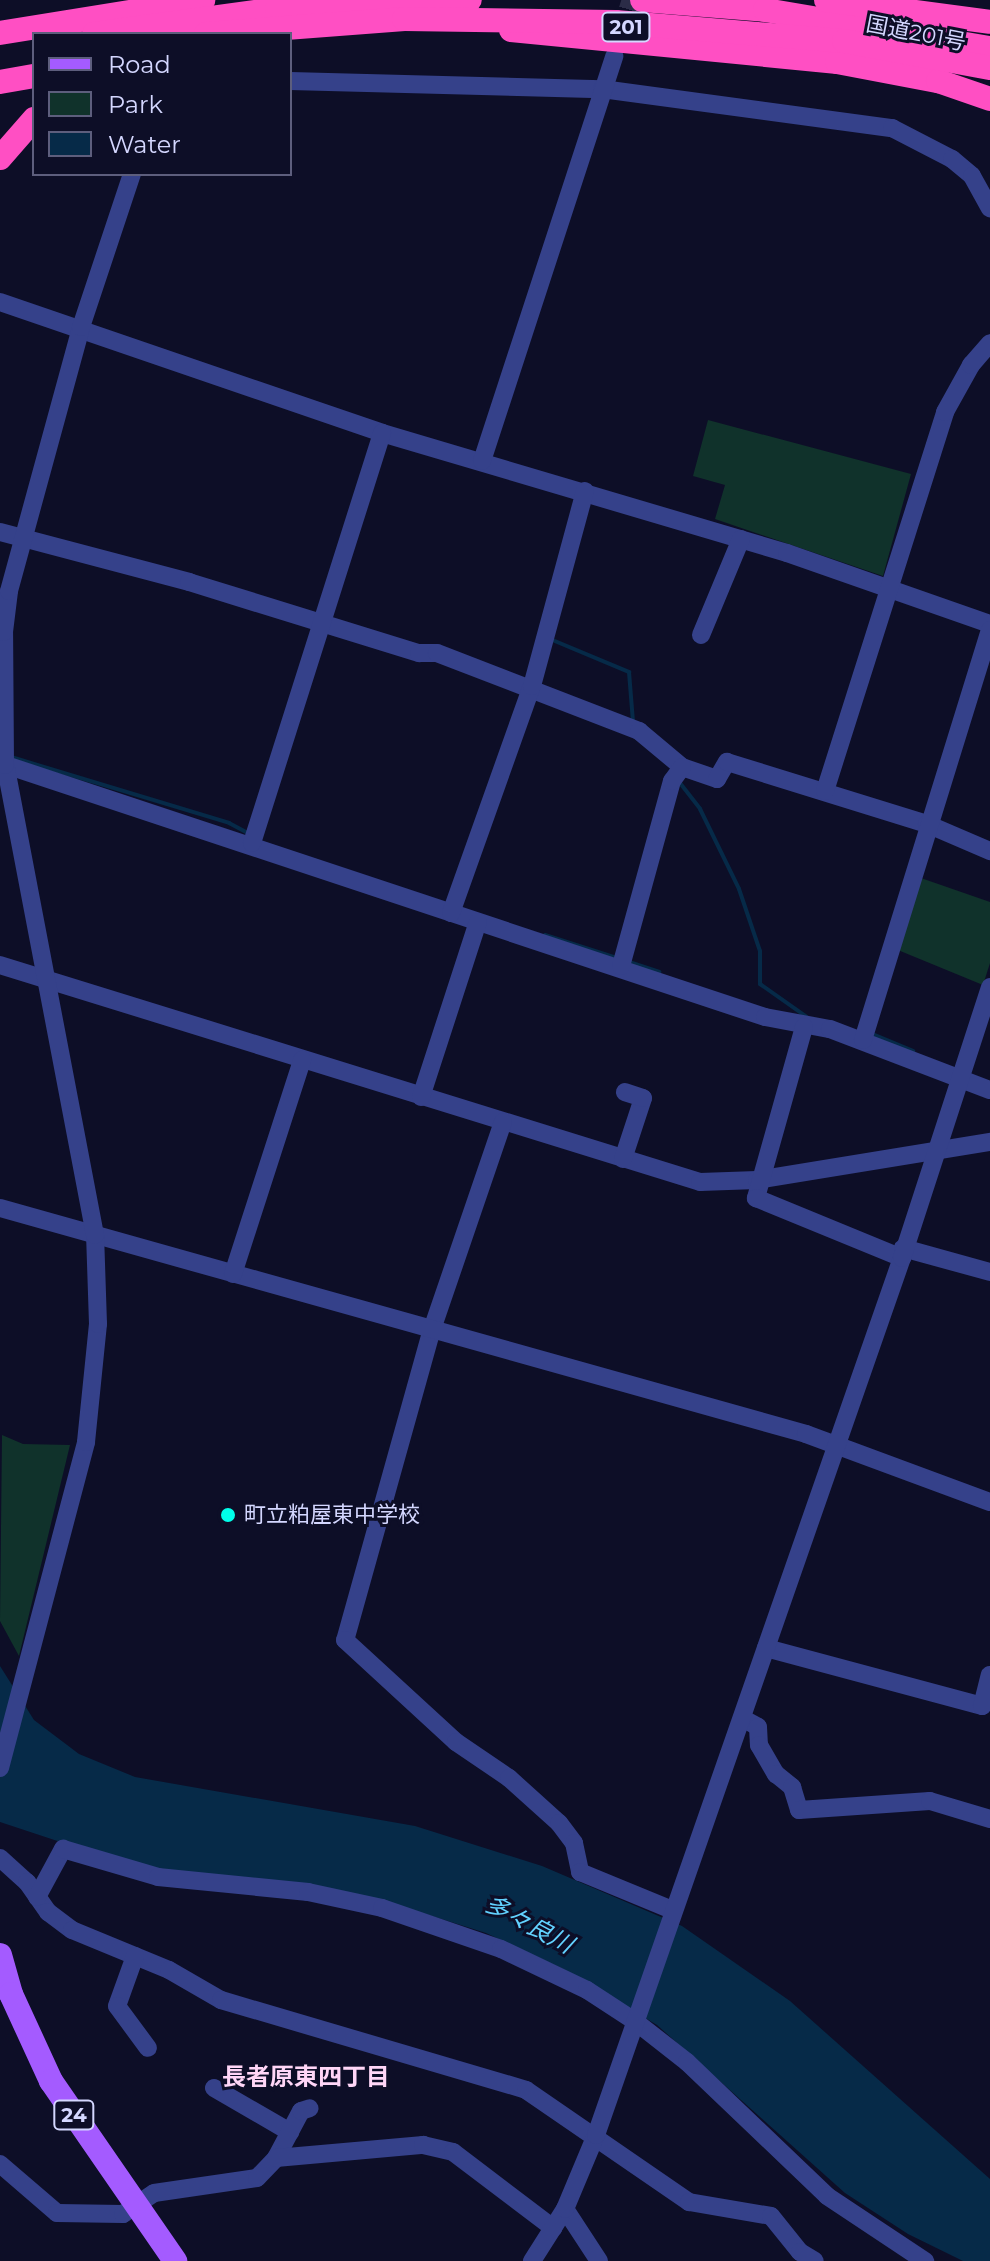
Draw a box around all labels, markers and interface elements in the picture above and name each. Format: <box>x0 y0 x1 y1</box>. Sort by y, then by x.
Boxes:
street label: 国道201号 <box>864 10 968 56</box>
road number: 201 <box>600 11 652 43</box>
legend <box>32 32 292 176</box>
text: Road <box>108 50 171 79</box>
text: Park <box>108 90 163 119</box>
text: Water <box>108 130 181 159</box>
place label: 町立粕屋東中学校 <box>244 1502 420 1528</box>
marker: 町立粕屋東中学校 <box>219 1506 237 1524</box>
water label: 多々良川 <box>480 1889 578 1959</box>
district label: 長者原東四丁目 <box>222 2063 390 2091</box>
road number: 24 <box>52 2099 96 2131</box>

